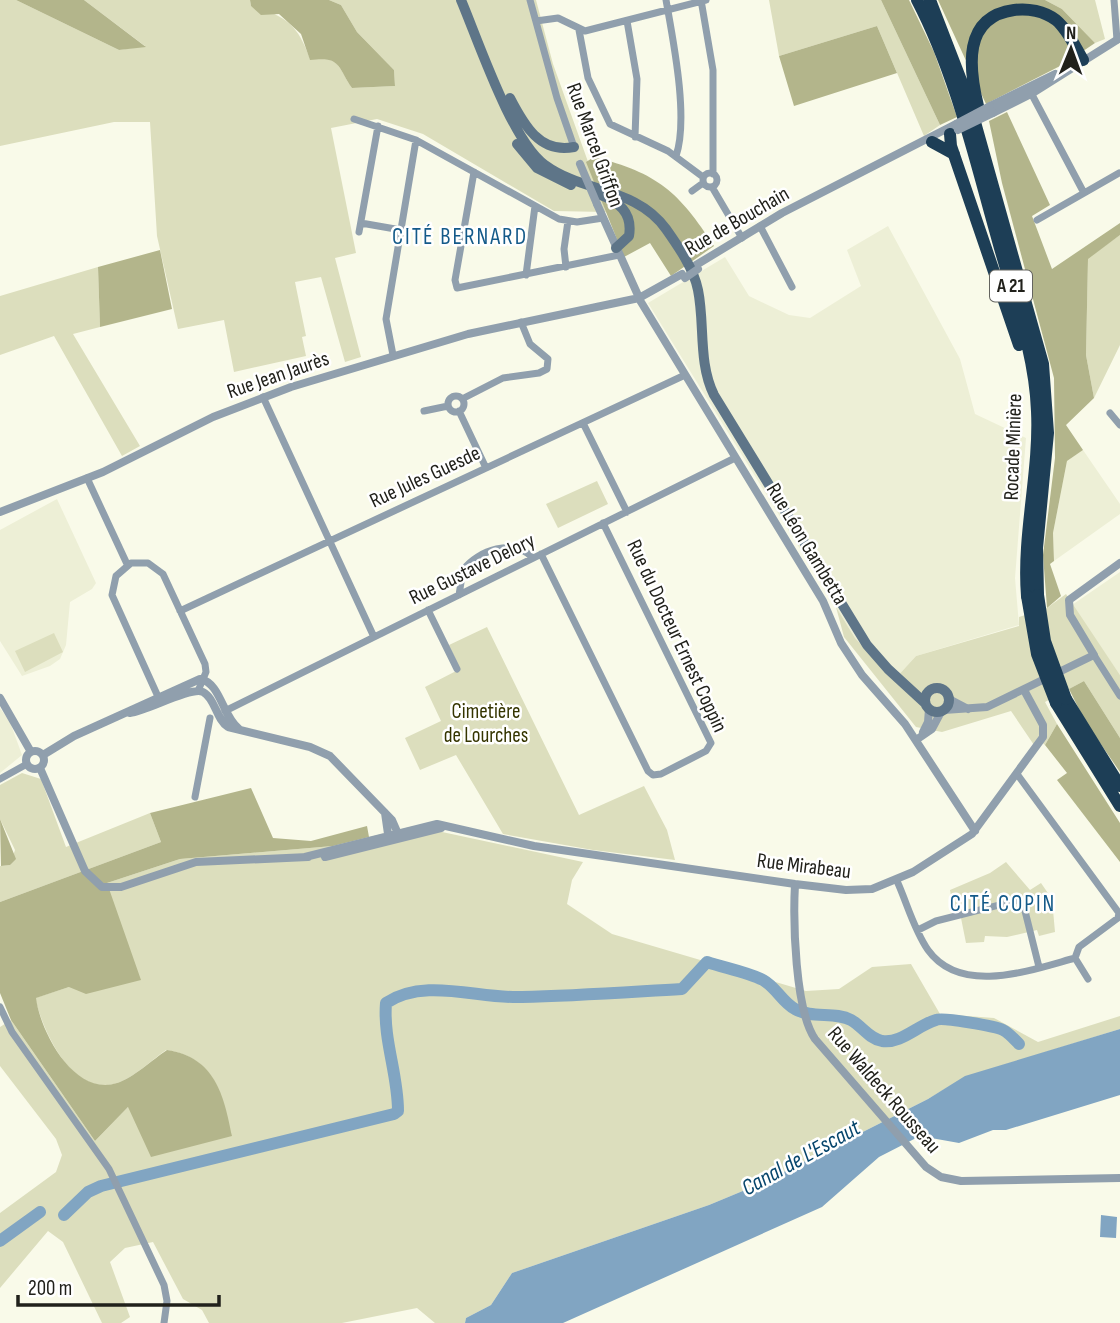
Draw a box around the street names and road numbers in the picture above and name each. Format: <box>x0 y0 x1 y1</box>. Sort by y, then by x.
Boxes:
street label: Rue Marcel Griffon <box>561 80 629 210</box>
street label: Rue de Bouchain <box>681 181 793 261</box>
road number: A 21 <box>990 270 1032 302</box>
street label: Rue Jean Jaurès <box>224 346 332 404</box>
street label: Rocade Minière <box>999 393 1027 501</box>
street label: Rue Jules Guesde <box>366 441 484 513</box>
street label: Rue Léon Gambetta <box>761 479 853 609</box>
street label: Rue Gustave Delory <box>405 528 539 610</box>
street label: Rue du Docteur Ernest Coppin <box>621 536 733 736</box>
street label: Rue Mirabeau <box>756 848 852 884</box>
street label: Rue Waldeck Rousseau <box>822 1022 946 1158</box>

